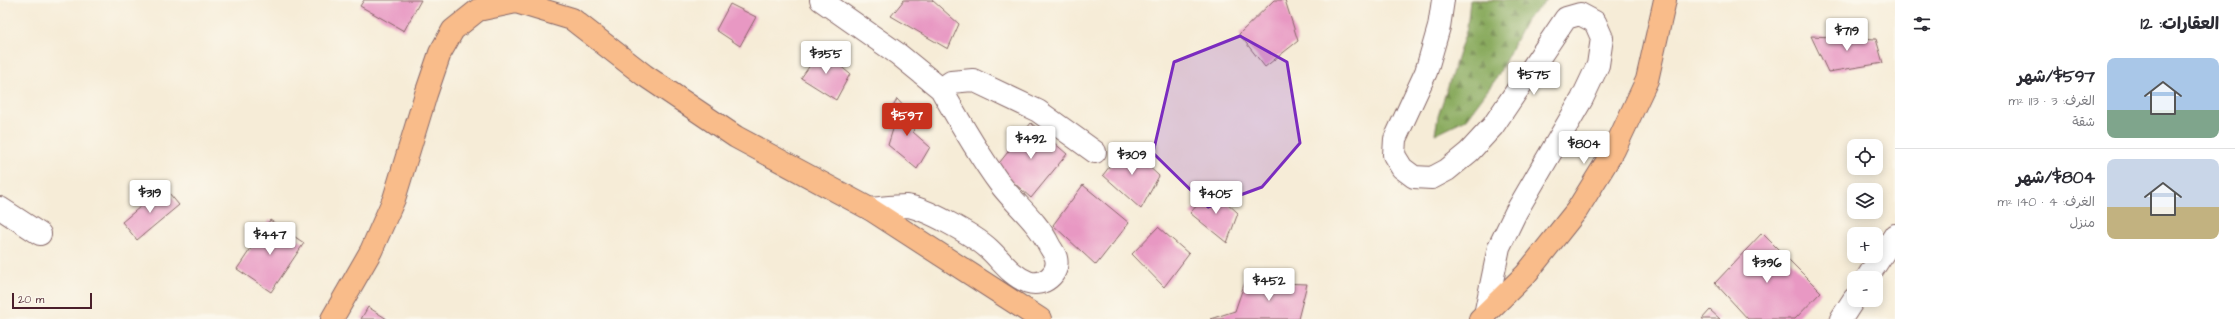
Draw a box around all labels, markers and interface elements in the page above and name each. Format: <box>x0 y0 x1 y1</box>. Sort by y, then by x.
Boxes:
text: العقارات: 12 <box>2140 12 2219 36</box>
icon: filters <box>1911 13 1933 35</box>
pin: $719 <box>1823 18 1871 52</box>
text: $719 <box>1835 22 1859 40</box>
pin: $355 <box>802 41 850 75</box>
text: $355 <box>810 45 842 63</box>
pin: $575 <box>1510 62 1558 96</box>
text: $597/شهر <box>2017 65 2095 89</box>
text: $575 <box>1517 66 1551 84</box>
icon: home <box>2139 74 2187 122</box>
text: الغرف: 3 · 113 m² <box>2009 92 2095 110</box>
pin: $597 <box>883 103 931 137</box>
text: $597 <box>891 107 923 125</box>
text: شقة <box>2072 113 2095 131</box>
pin: $492 <box>1007 126 1055 160</box>
text: $492 <box>1016 130 1046 148</box>
pin: $804 <box>1560 131 1608 165</box>
text: $804 <box>1568 135 1600 153</box>
map controls <box>1847 139 1883 307</box>
button: locate <box>1847 139 1883 175</box>
pin: $309 <box>1108 142 1156 176</box>
text: $309 <box>1117 146 1147 164</box>
text: $804/شهر <box>2016 166 2095 190</box>
icon: home <box>2139 175 2187 223</box>
pin: $319 <box>126 180 174 214</box>
pin: $405 <box>1192 181 1240 215</box>
button: layers <box>1847 183 1883 219</box>
text: $319 <box>139 184 161 202</box>
text: $405 <box>1199 185 1233 203</box>
text: الغرف: 4 · 140 m² <box>1998 193 2095 211</box>
text: منزل <box>2069 214 2095 232</box>
pin: $447 <box>246 222 294 256</box>
text: $447 <box>254 226 286 244</box>
button: + <box>1847 227 1883 263</box>
pin: $396 <box>1743 250 1791 284</box>
text: $396 <box>1752 254 1782 272</box>
pin: $452 <box>1245 268 1293 302</box>
button: − <box>1847 271 1883 307</box>
text: $452 <box>1253 272 1285 290</box>
scale bar <box>12 291 92 310</box>
text: 20 m <box>18 292 44 307</box>

